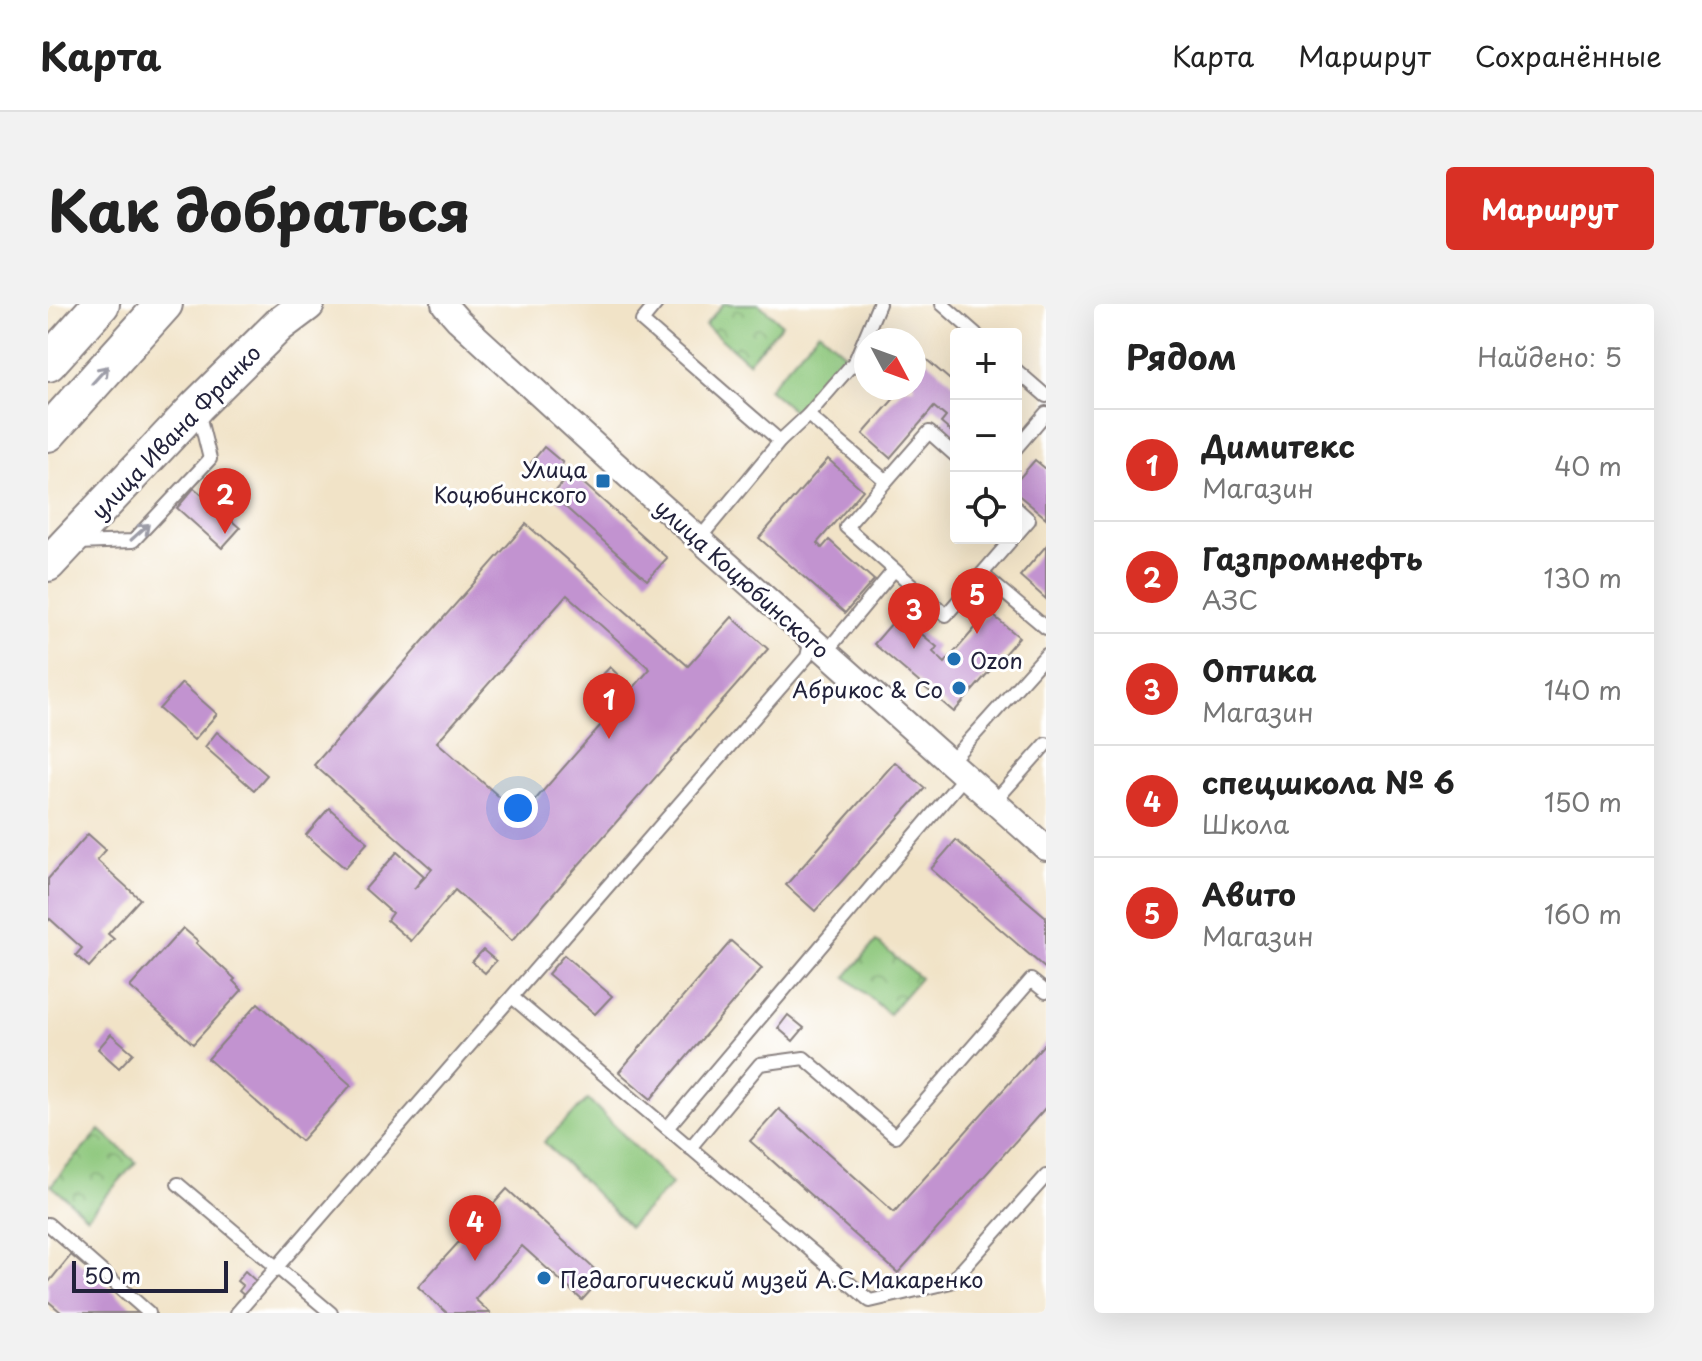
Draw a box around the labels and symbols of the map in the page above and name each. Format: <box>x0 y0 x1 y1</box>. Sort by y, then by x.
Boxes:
north arrow <box>854 328 926 400</box>
street label: улица Ивана Франко <box>83 336 267 526</box>
one-way arrow <box>91 366 109 386</box>
place label: Улица Коцюбинского <box>434 452 587 510</box>
pin: 2 <box>199 468 251 534</box>
marker: Улица Коцюбинского <box>594 472 612 490</box>
street label: улица Коцюбинского <box>648 490 838 666</box>
one-way arrow <box>129 523 150 542</box>
pin: 5 <box>951 568 1003 634</box>
pin: 3 <box>888 583 940 649</box>
place label: Ozon <box>970 643 1023 676</box>
marker: Ozon <box>945 650 963 668</box>
place label: Абрикос & Co <box>792 672 943 705</box>
pin: 1 <box>583 673 635 739</box>
marker: Абрикос & Co <box>950 679 968 697</box>
your location <box>498 788 538 828</box>
pin: 4 <box>449 1195 501 1261</box>
scale bar <box>72 1257 228 1293</box>
place label: Педагогический музей А.С.Макаренко <box>560 1262 983 1295</box>
marker: Педагогический музей А.С.Макаренко <box>535 1269 553 1287</box>

